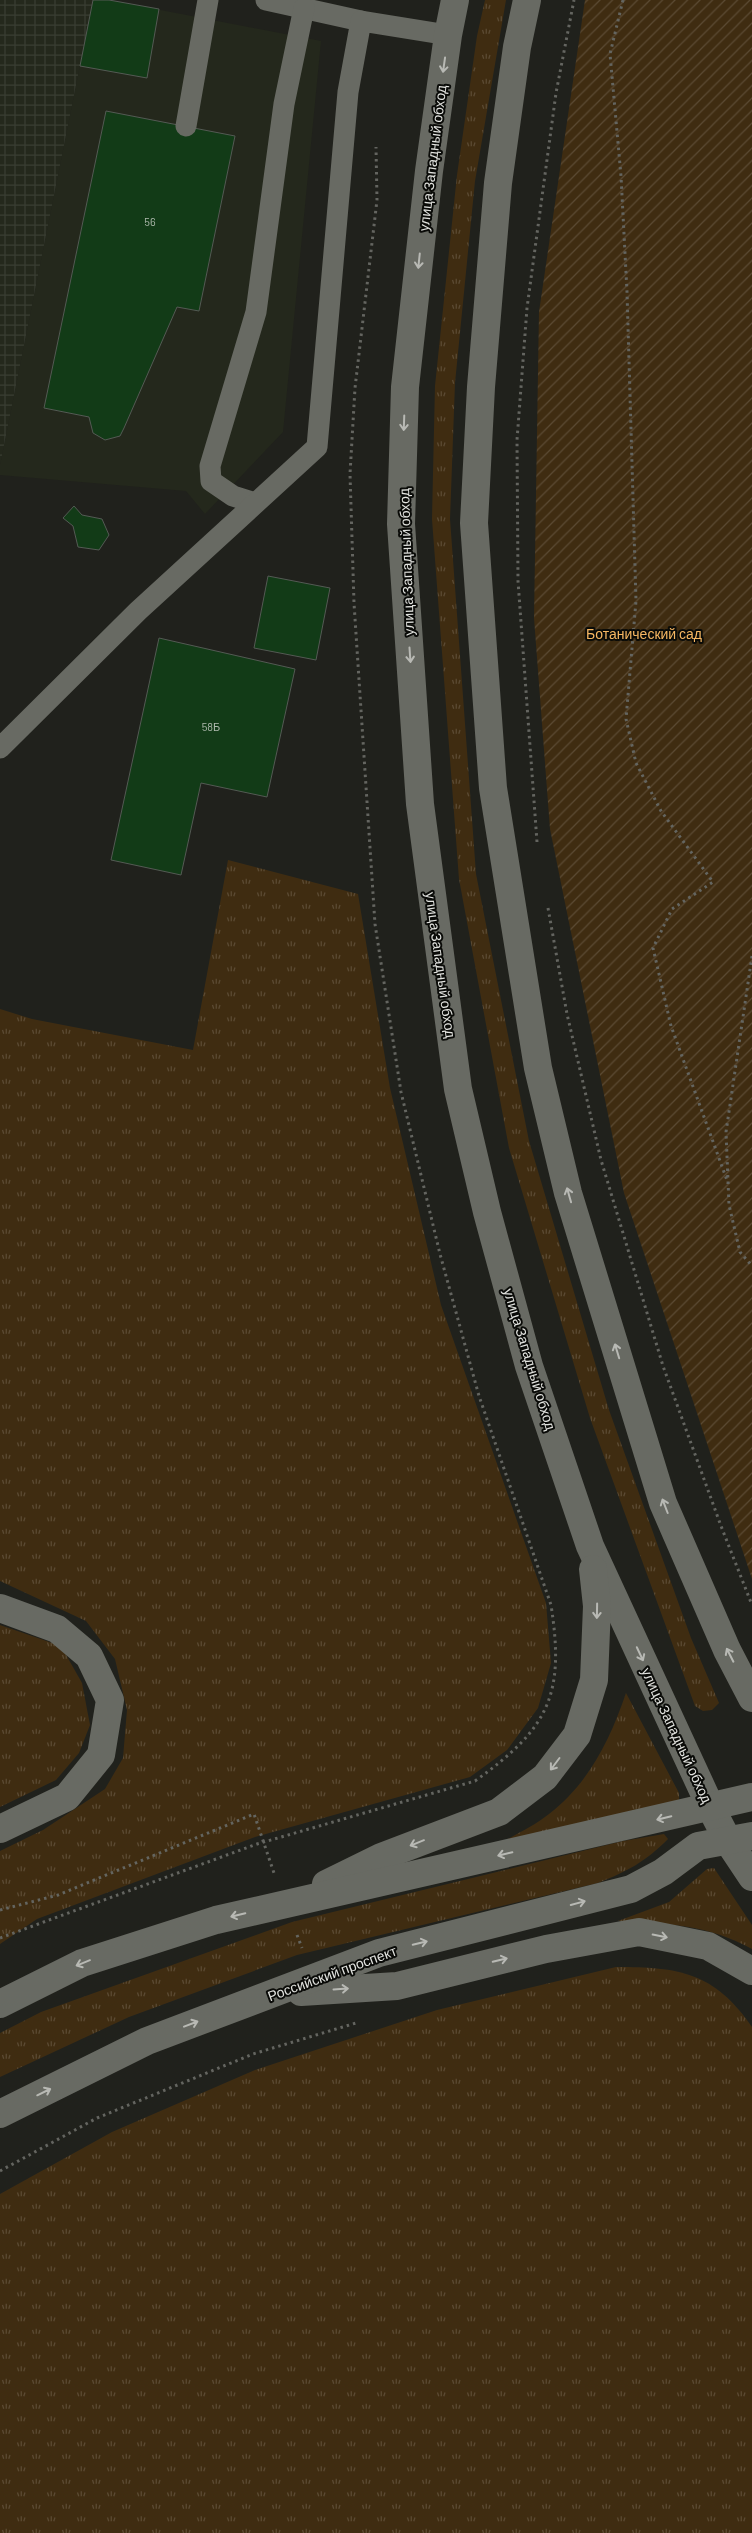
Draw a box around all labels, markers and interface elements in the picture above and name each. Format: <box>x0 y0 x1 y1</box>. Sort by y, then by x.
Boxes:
one-way arrow <box>438 57 448 73</box>
street label: улица Западный обход <box>415 84 449 232</box>
house number: 56 <box>144 215 156 228</box>
one-way arrow <box>414 253 424 269</box>
one-way arrow <box>399 414 409 431</box>
street label: улица Западный обход <box>395 488 417 636</box>
park label: Ботанический сад <box>586 625 702 642</box>
one-way arrow <box>405 647 414 663</box>
house number: 58Б <box>202 720 220 733</box>
street label: улица Западный обход <box>422 891 460 1039</box>
one-way arrow <box>564 1188 574 1204</box>
street label: улица Западный обход <box>500 1286 560 1432</box>
one-way arrow <box>612 1343 622 1359</box>
one-way arrow <box>660 1499 669 1514</box>
one-way arrow <box>592 1603 601 1619</box>
one-way arrow <box>635 1646 645 1661</box>
one-way arrow <box>725 1648 734 1663</box>
street label: улица Западный обход <box>638 1665 716 1805</box>
one-way arrow <box>550 1757 561 1770</box>
one-way arrow <box>656 1814 672 1823</box>
one-way arrow <box>409 1839 424 1848</box>
one-way arrow <box>498 1850 514 1859</box>
one-way arrow <box>569 1898 585 1907</box>
one-way arrow <box>231 1911 247 1920</box>
one-way arrow <box>651 1932 667 1941</box>
one-way arrow <box>412 1938 428 1947</box>
street label: Российский проспект <box>265 1942 399 2004</box>
one-way arrow <box>492 1955 508 1964</box>
one-way arrow <box>76 1959 91 1968</box>
one-way arrow <box>333 1985 349 1994</box>
one-way arrow <box>183 2019 198 2028</box>
one-way arrow <box>36 2087 51 2096</box>

